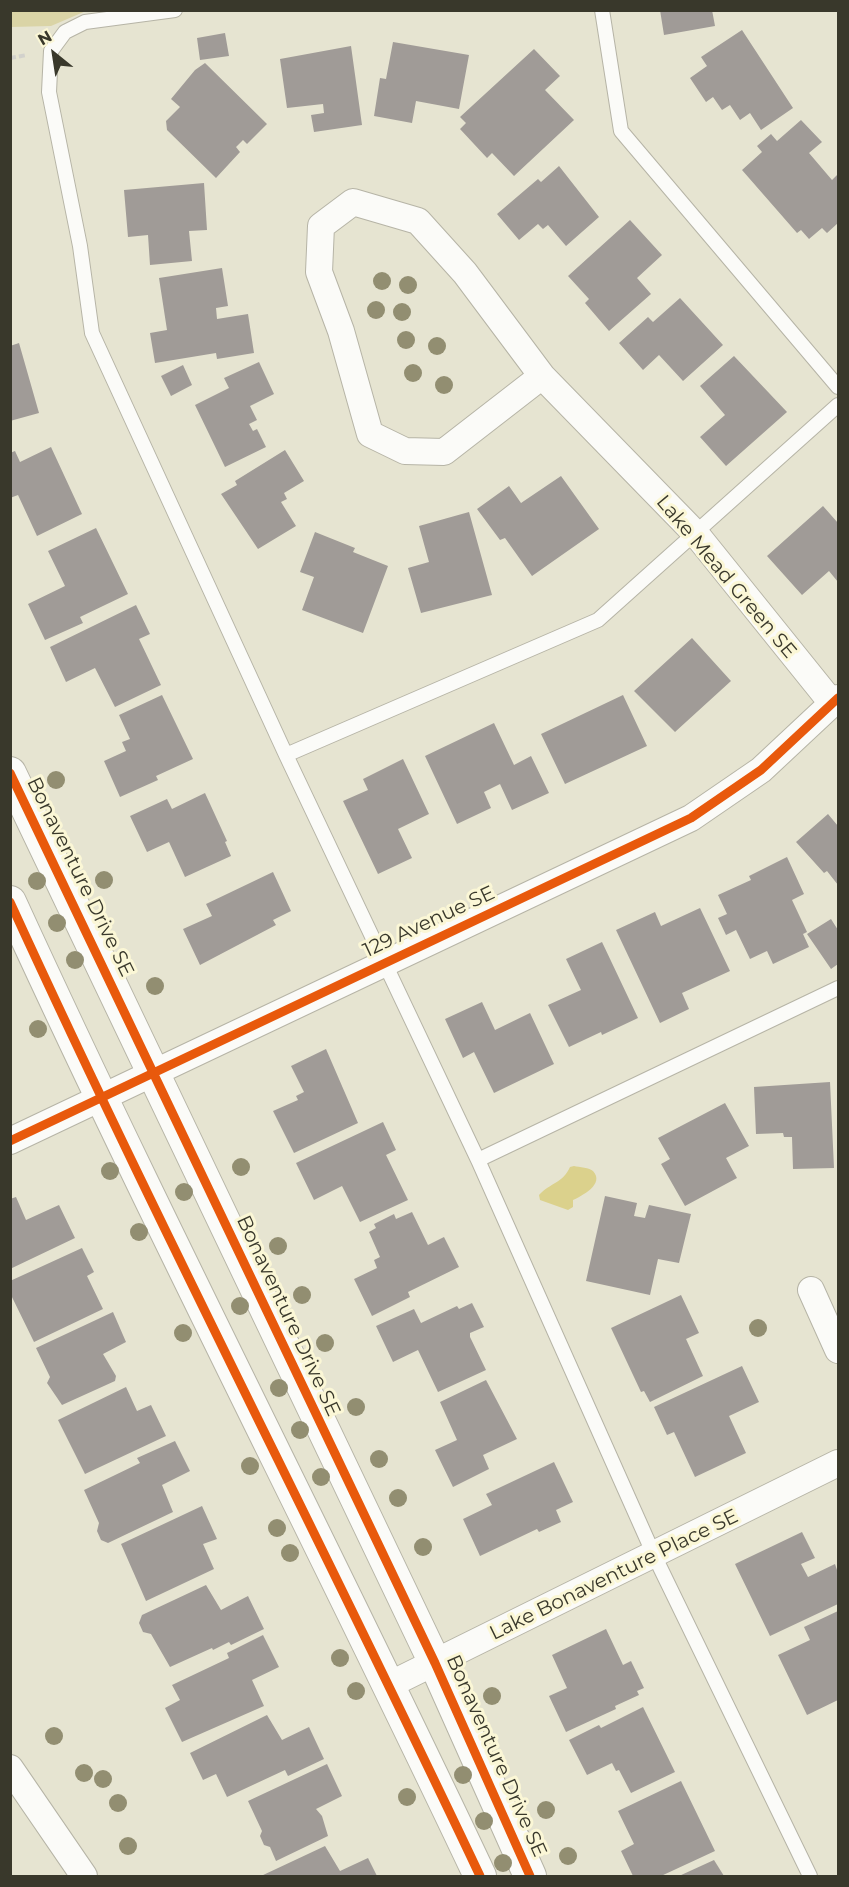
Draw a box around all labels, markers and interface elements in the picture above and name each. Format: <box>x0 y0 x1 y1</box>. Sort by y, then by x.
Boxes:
north arrow <box>24 24 84 84</box>
text: N <box>34 27 55 49</box>
street label: Lake Mead Green SE <box>651 490 801 664</box>
street label: Bonaventure Drive SE <box>21 773 139 981</box>
street label: 129 Avenue SE <box>359 881 499 963</box>
street label: Bonaventure Drive SE <box>231 1212 345 1420</box>
street label: Lake Bonaventure Place SE <box>486 1504 742 1646</box>
street label: Bonaventure Drive SE <box>441 1651 551 1861</box>

